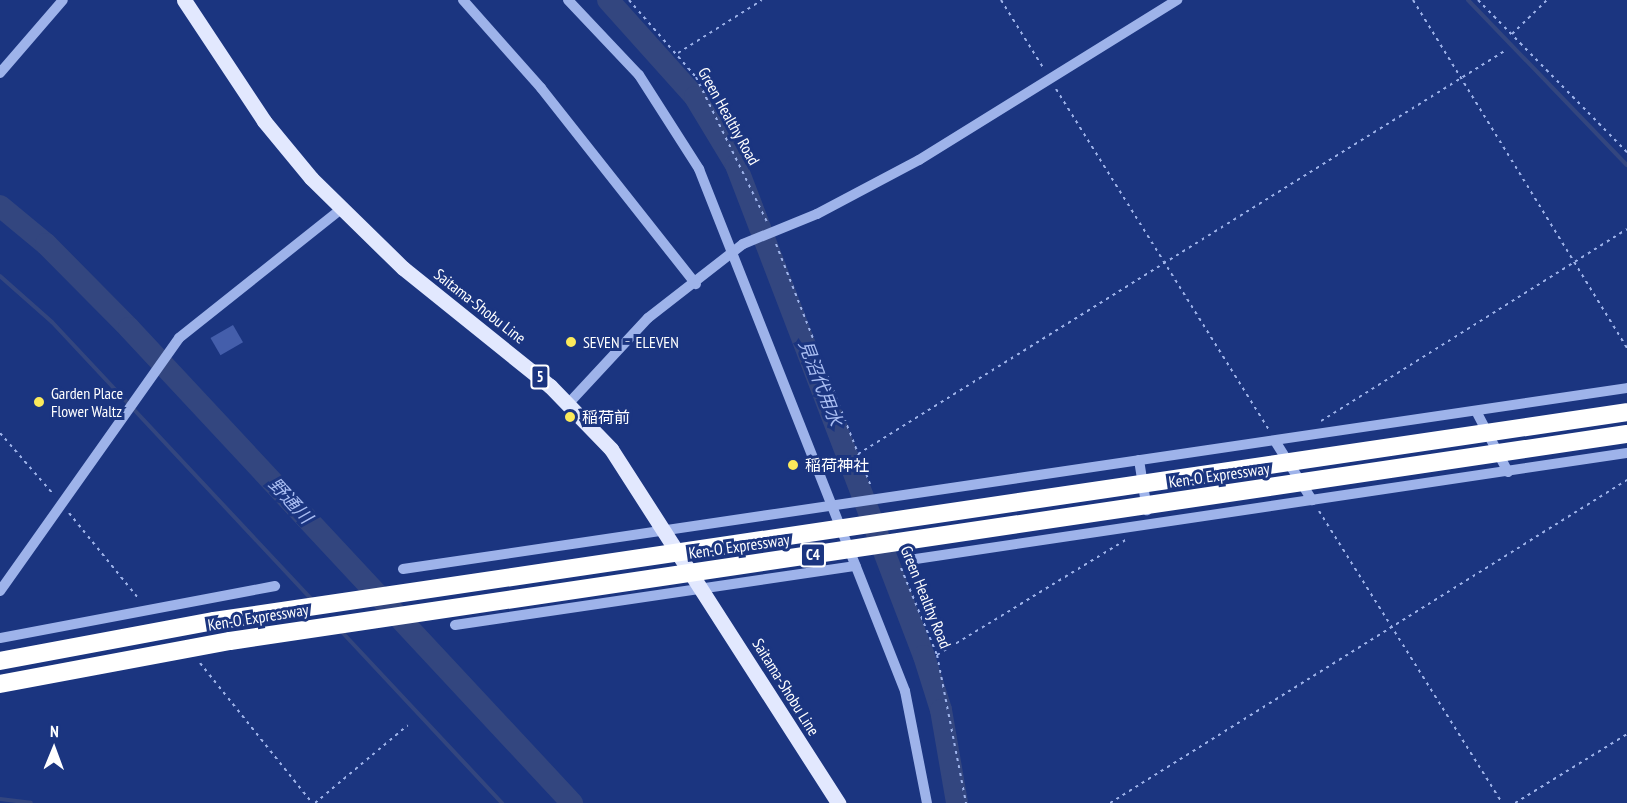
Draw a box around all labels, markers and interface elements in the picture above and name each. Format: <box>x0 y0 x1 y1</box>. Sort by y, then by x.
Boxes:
street label: Green Healthy Road <box>694 64 764 168</box>
street label: Saitama-Shobu Line <box>430 264 530 348</box>
place label: SEVEN‐ELEVEN <box>583 332 679 352</box>
marker: SEVEN‐ELEVEN <box>564 335 578 349</box>
water label: 見沼代用水 <box>794 337 846 429</box>
road number: 5 <box>530 365 550 389</box>
place label: Garden Place Flower Waltz <box>51 383 123 421</box>
marker: Garden Place Flower Waltz <box>32 395 46 409</box>
place label: 稲荷前 <box>582 407 630 427</box>
marker: 稲荷前 <box>563 410 577 424</box>
place label: 稲荷神社 <box>805 455 869 475</box>
marker: 稲荷神社 <box>786 458 800 472</box>
street label: Ken-O Expressway <box>1167 458 1271 492</box>
water label: 野通川 <box>264 474 316 528</box>
street label: Ken-O Expressway <box>687 529 791 563</box>
road number: C4 <box>800 543 826 567</box>
street label: Green Healthy Road <box>897 543 955 651</box>
street label: Ken-O Expressway <box>206 600 310 634</box>
street label: Saitama-Shobu Line <box>748 635 824 739</box>
north arrow <box>24 719 84 779</box>
text: N <box>50 721 59 741</box>

